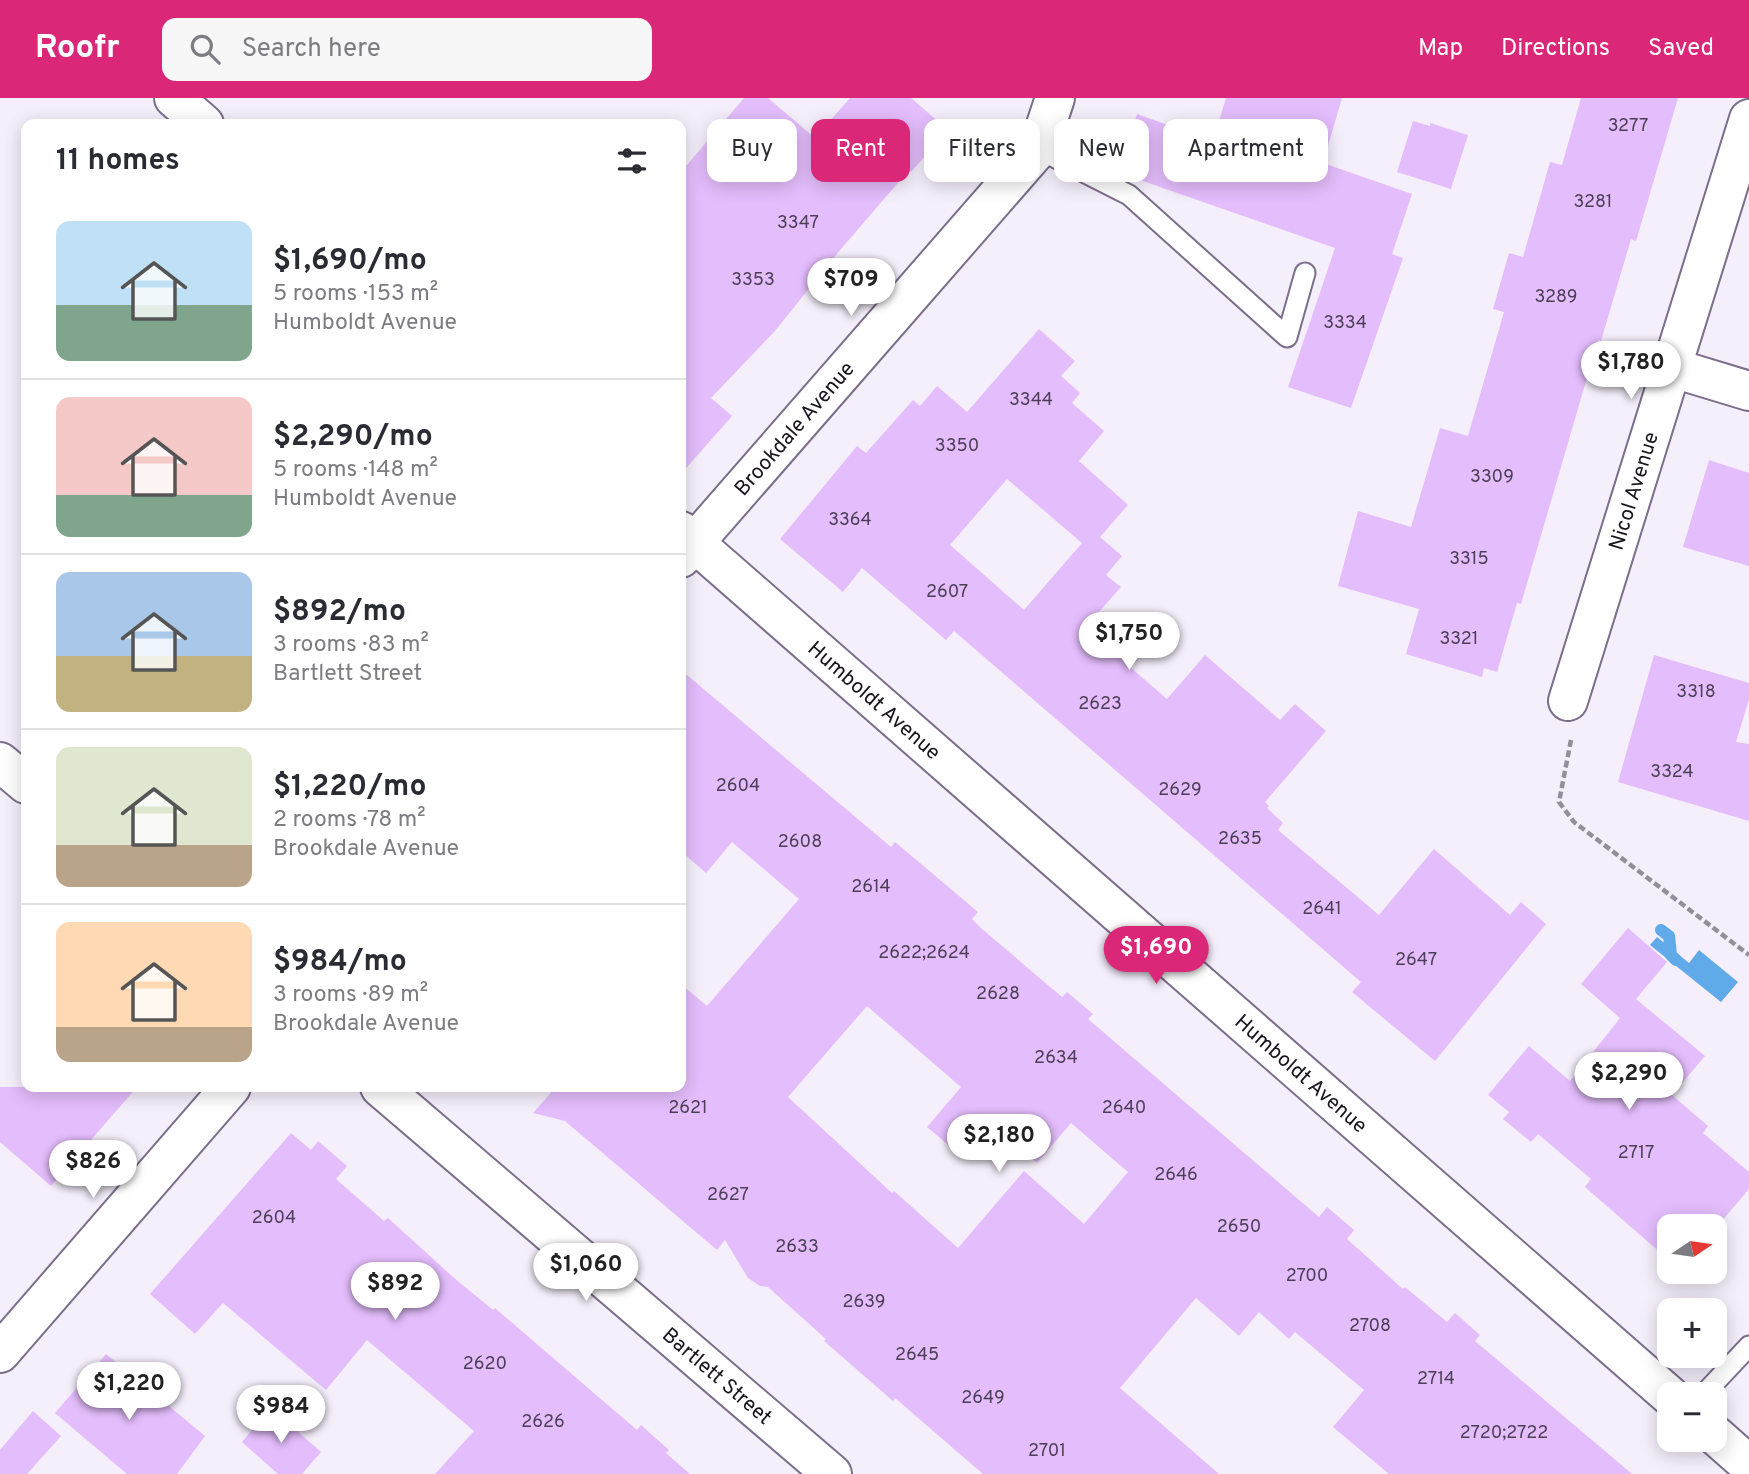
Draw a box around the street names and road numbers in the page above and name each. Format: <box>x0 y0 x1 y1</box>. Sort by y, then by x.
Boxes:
street label: Brookdale Avenue <box>729 357 861 502</box>
street label: Nicol Avenue <box>1604 429 1666 554</box>
street label: Humboldt Avenue <box>801 636 946 767</box>
street label: Humboldt Avenue <box>1228 1009 1372 1140</box>
street label: Bartlett Street <box>656 1322 777 1431</box>

